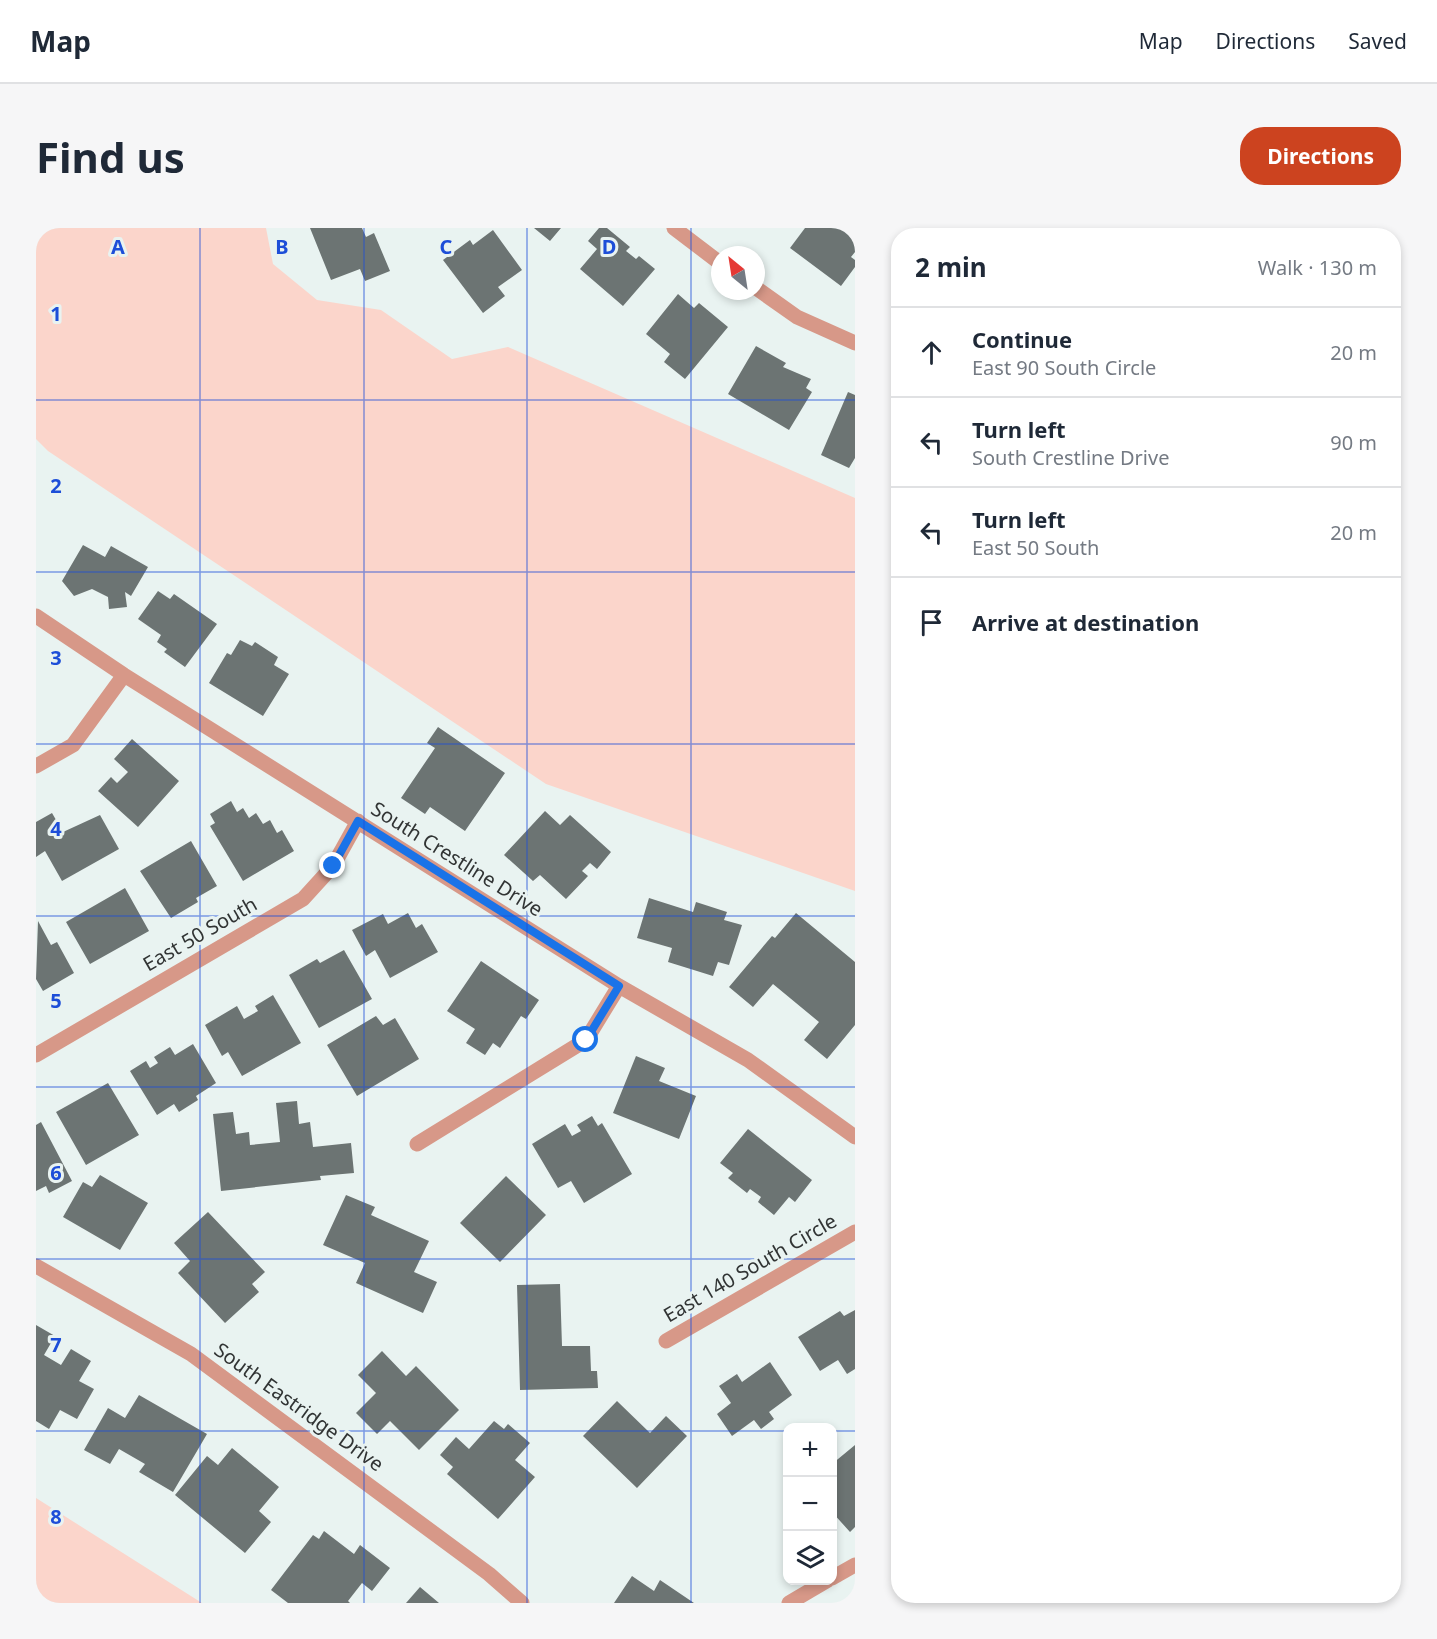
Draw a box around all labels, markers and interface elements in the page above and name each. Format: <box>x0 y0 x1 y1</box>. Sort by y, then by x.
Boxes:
text: Map <box>30 22 91 60</box>
text: Map <box>1139 27 1183 55</box>
text: Directions <box>1216 27 1315 55</box>
text: Saved <box>1348 27 1407 55</box>
button: Directions <box>1240 127 1401 185</box>
text: Find us <box>36 128 185 185</box>
text: A <box>111 233 125 260</box>
text: B <box>275 233 289 260</box>
text: C <box>440 233 453 260</box>
text: D <box>602 233 616 260</box>
north arrow <box>711 246 765 300</box>
text: 2 min <box>915 249 987 285</box>
text: Walk · 130 m <box>1258 254 1377 281</box>
text: 1 <box>50 300 62 327</box>
text: Continue <box>972 324 1072 354</box>
icon: ahead <box>915 336 948 369</box>
text: 20 m <box>1330 339 1377 366</box>
text: East 90 South Circle <box>972 354 1156 381</box>
text: Turn left <box>972 414 1066 444</box>
icon: left <box>915 426 948 459</box>
text: 90 m <box>1330 429 1377 456</box>
text: South Crestline Drive <box>972 444 1169 471</box>
text: 2 <box>50 472 62 499</box>
text: Turn left <box>972 504 1066 534</box>
icon: left <box>915 516 948 549</box>
text: 20 m <box>1330 519 1377 546</box>
text: East 50 South <box>972 534 1099 561</box>
icon: arrive <box>915 606 948 639</box>
text: Arrive at destination <box>972 607 1199 637</box>
text: 3 <box>50 644 62 671</box>
street label: South Crestline Drive <box>366 795 548 922</box>
text: 4 <box>50 815 62 842</box>
route end <box>319 852 345 878</box>
street label: East 50 South <box>138 890 262 977</box>
text: 5 <box>50 987 62 1014</box>
route start <box>572 1026 598 1052</box>
text: 6 <box>50 1159 62 1186</box>
street label: East 140 South Circle <box>658 1207 841 1328</box>
text: 7 <box>50 1331 62 1358</box>
street label: South Eastridge Drive <box>209 1336 389 1477</box>
map controls <box>783 1423 837 1585</box>
button: + <box>783 1423 837 1477</box>
button: − <box>783 1477 837 1531</box>
text: 8 <box>50 1503 62 1530</box>
button: layers <box>783 1531 837 1585</box>

